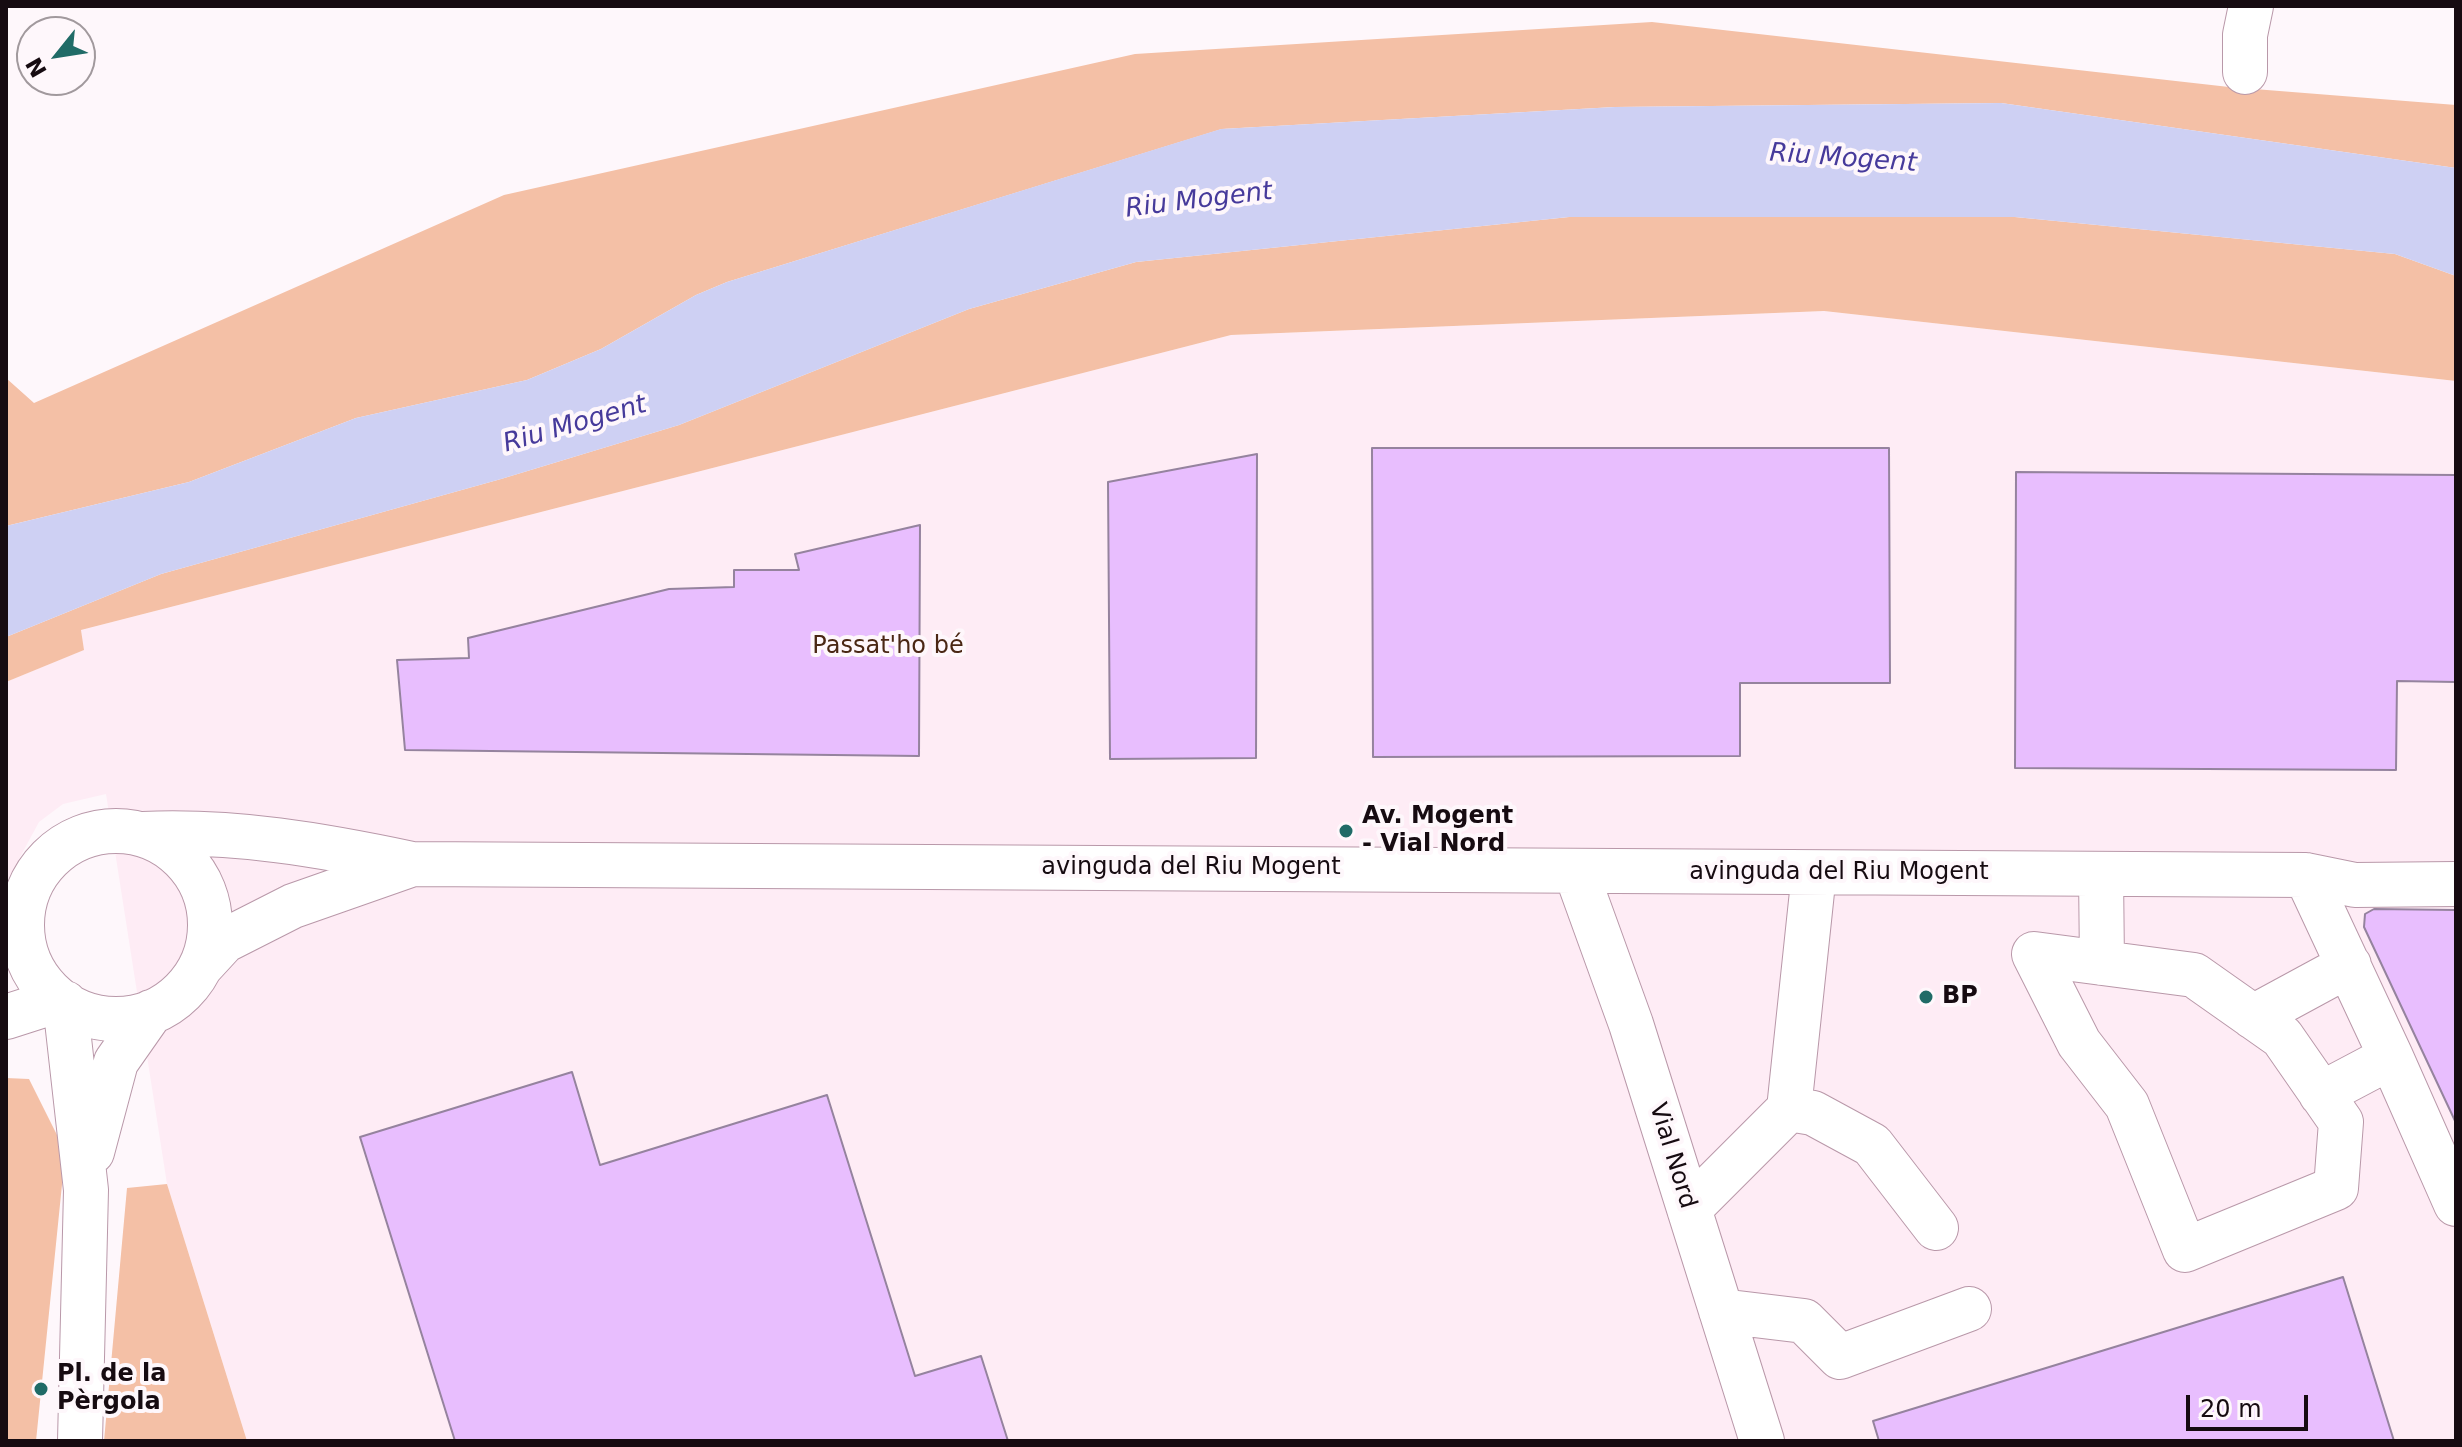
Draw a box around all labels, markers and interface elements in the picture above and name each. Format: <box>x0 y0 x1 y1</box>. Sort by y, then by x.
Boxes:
north arrow <box>16 16 96 96</box>
text: N <box>21 53 52 81</box>
water label: Riu Mogent <box>1768 138 1918 180</box>
water label: Riu Mogent <box>1124 177 1274 225</box>
water label: Riu Mogent <box>500 390 650 460</box>
park label: Passat'ho bé <box>812 633 964 661</box>
place label: Av. Mogent - Vial Nord <box>1362 803 1513 859</box>
marker: Av. Mogent - Vial Nord <box>1337 822 1355 840</box>
street label: avinguda del Riu Mogent <box>1041 854 1341 882</box>
street label: avinguda del Riu Mogent <box>1689 859 1989 887</box>
place label: BP <box>1942 983 1978 1011</box>
marker: BP <box>1917 988 1935 1006</box>
street label: Vial Nord <box>1642 1100 1702 1212</box>
place label: Pl. de la Pèrgola <box>57 1361 167 1417</box>
scale bar <box>2190 1379 2312 1429</box>
marker: Pl. de la Pèrgola <box>32 1380 50 1398</box>
text: 20 m <box>2200 1395 2262 1423</box>

